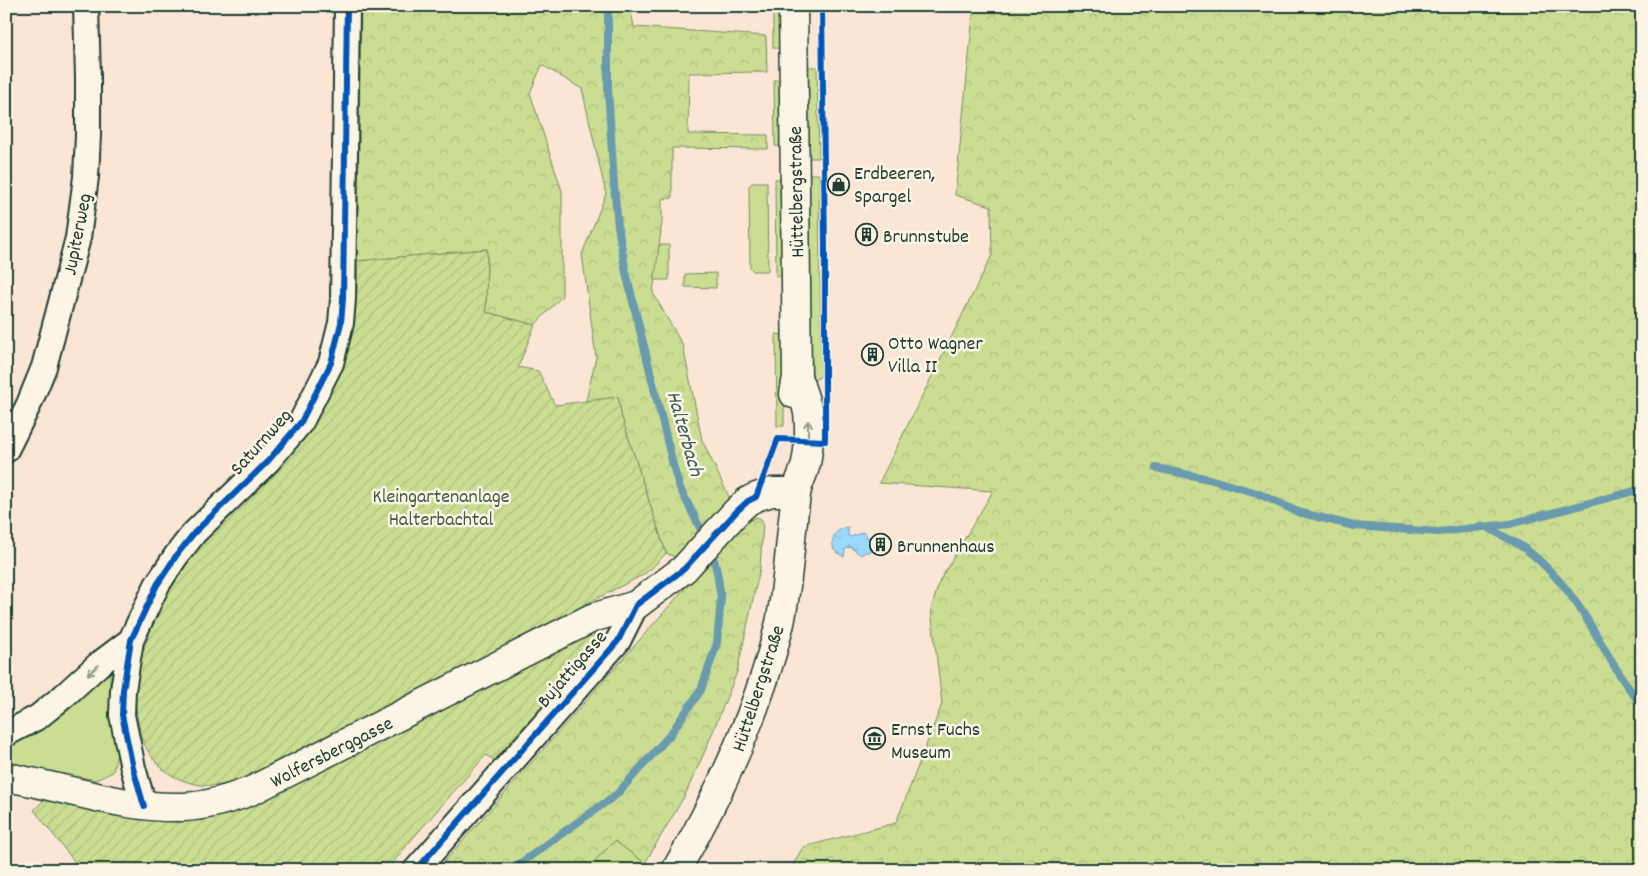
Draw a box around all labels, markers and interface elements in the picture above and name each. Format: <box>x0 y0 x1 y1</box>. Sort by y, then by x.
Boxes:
street label: Hüttelbergstraße <box>783 126 813 258</box>
place label: Erdbeeren, Spargel <box>854 161 935 212</box>
shop icon: Erdbeeren, Spargel <box>826 172 850 196</box>
street label: Jupiterweg <box>57 191 101 278</box>
building icon: Brunnstube <box>855 223 879 247</box>
place label: Brunnstube <box>883 224 969 252</box>
place label: Otto Wagner Villa II <box>888 331 983 382</box>
building icon: Otto Wagner Villa II <box>860 342 884 366</box>
water label: Halterbach <box>657 388 710 481</box>
street label: Saturnweg <box>225 403 300 483</box>
one-way arrow <box>803 420 813 436</box>
park label: Kleingartenanlage Halterbachtal <box>373 484 510 535</box>
building icon: Brunnenhaus <box>869 533 893 557</box>
place label: Brunnenhaus <box>897 534 995 562</box>
street label: Hüttelbergstraße <box>726 622 794 756</box>
street label: Bujattigasse <box>532 625 615 715</box>
one-way arrow <box>86 664 99 676</box>
street label: Wolfersberggasse <box>266 711 399 797</box>
place label: Ernst Fuchs Museum <box>891 717 980 768</box>
museum icon: Ernst Fuchs Museum <box>863 727 887 751</box>

